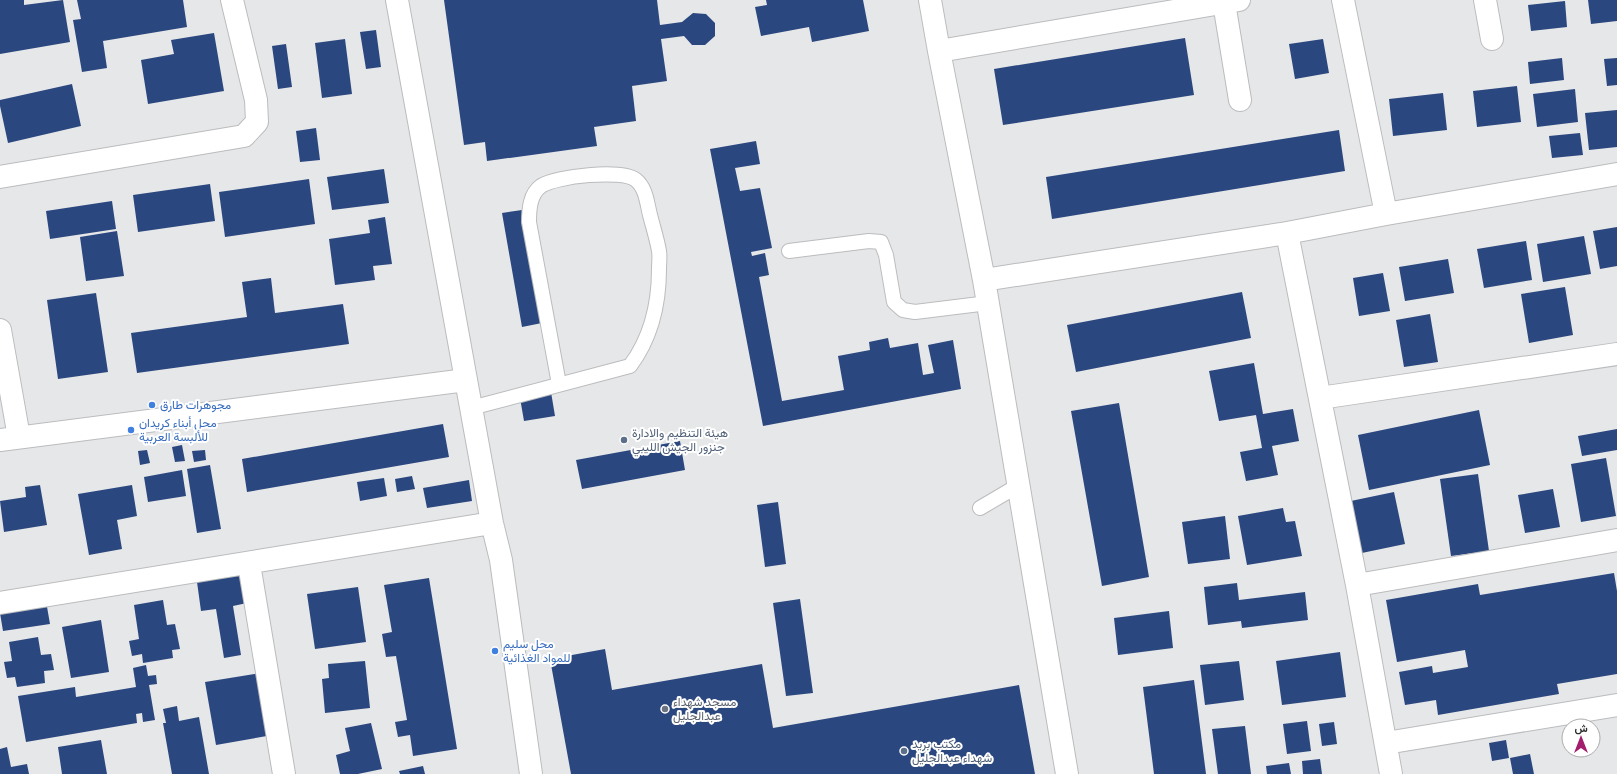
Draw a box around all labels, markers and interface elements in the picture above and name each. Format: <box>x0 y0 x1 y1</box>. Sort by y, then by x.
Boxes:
place label: مجوهرات طارق <box>160 398 231 413</box>
marker: مجوهرات طارق <box>147 400 157 410</box>
place label: محل أبناء كريدان للألبسة العربية <box>139 416 217 445</box>
marker: محل أبناء كريدان للألبسة العربية <box>126 425 136 435</box>
place label: هيئة التنظيم والادارة جنزور الجيش الليبي <box>632 426 728 457</box>
marker: هيئة التنظيم والادارة جنزور الجيش الليبي <box>619 435 629 445</box>
place label: محل سليم للمواد الغذائية <box>503 637 570 666</box>
marker: محل سليم للمواد الغذائية <box>490 646 500 656</box>
place label: مسجد شهداء عبدالجليل <box>673 695 736 724</box>
marker: مسجد شهداء عبدالجليل <box>660 704 670 714</box>
north arrow <box>1561 718 1601 758</box>
text: ش <box>1574 722 1588 735</box>
place label: مكتب بريد شهداء عبدالجليل <box>912 737 992 766</box>
marker: مكتب بريد شهداء عبدالجليل <box>899 746 909 756</box>

